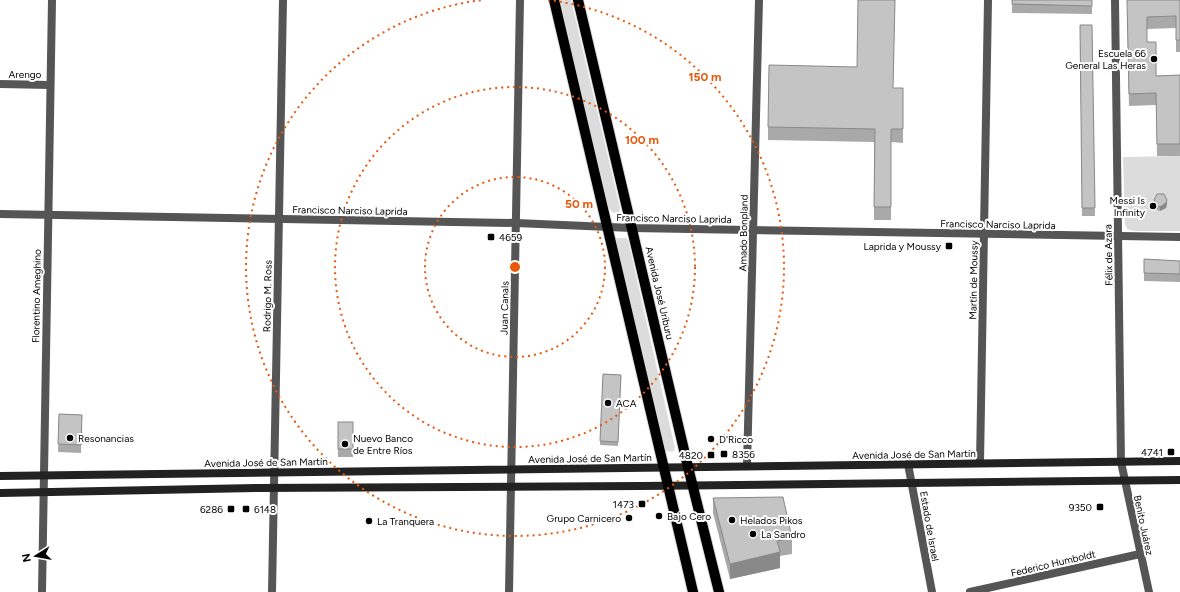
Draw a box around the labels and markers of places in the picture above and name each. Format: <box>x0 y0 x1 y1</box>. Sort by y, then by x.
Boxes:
place label: Escuela 66 General Las Heras <box>1065 47 1146 72</box>
marker: Escuela 66 General Las Heras <box>1149 54 1159 64</box>
place label: Messi Is Infinity <box>1110 194 1146 219</box>
marker: Messi Is Infinity <box>1148 201 1158 211</box>
place label: 4659 <box>499 231 523 244</box>
marker: 4659 <box>486 232 496 242</box>
place label: Laprida y Moussy <box>864 240 942 253</box>
marker: Laprida y Moussy <box>944 241 954 251</box>
centre of rings <box>508 260 522 274</box>
place label: ACA <box>616 397 637 410</box>
marker: ACA <box>603 398 613 408</box>
place label: Resonancias <box>78 432 134 445</box>
place label: Nuevo Banco de Entre Ríos <box>353 432 413 457</box>
marker: Resonancias <box>65 433 75 443</box>
place label: D'Ricco <box>719 433 753 446</box>
marker: D'Ricco <box>706 434 716 444</box>
marker: Nuevo Banco de Entre Ríos <box>340 439 350 449</box>
place label: 4741 <box>1141 446 1163 459</box>
marker: 4741 <box>1166 447 1176 457</box>
place label: 8356 <box>732 448 755 461</box>
place label: 4820 <box>679 449 703 462</box>
marker: 8356 <box>719 449 729 459</box>
marker: 4820 <box>706 450 716 460</box>
place label: 1473 <box>613 498 634 511</box>
marker: 1473 <box>637 499 647 509</box>
place label: 9350 <box>1069 501 1092 514</box>
marker: 9350 <box>1095 502 1105 512</box>
place label: 6286 <box>200 503 223 516</box>
place label: 6148 <box>254 503 276 516</box>
marker: 6286 <box>226 504 236 514</box>
marker: 6148 <box>241 504 251 514</box>
place label: Bajo Cero <box>667 510 711 523</box>
marker: Bajo Cero <box>654 511 664 521</box>
place label: Grupo Carnicero <box>547 512 621 525</box>
marker: Grupo Carnicero <box>624 513 634 523</box>
place label: Helados Pikos <box>740 514 803 527</box>
place label: La Tranquera <box>377 515 434 528</box>
marker: Helados Pikos <box>727 515 737 525</box>
marker: La Tranquera <box>364 516 374 526</box>
place label: La Sandro <box>761 528 806 541</box>
marker: La Sandro <box>748 529 758 539</box>

